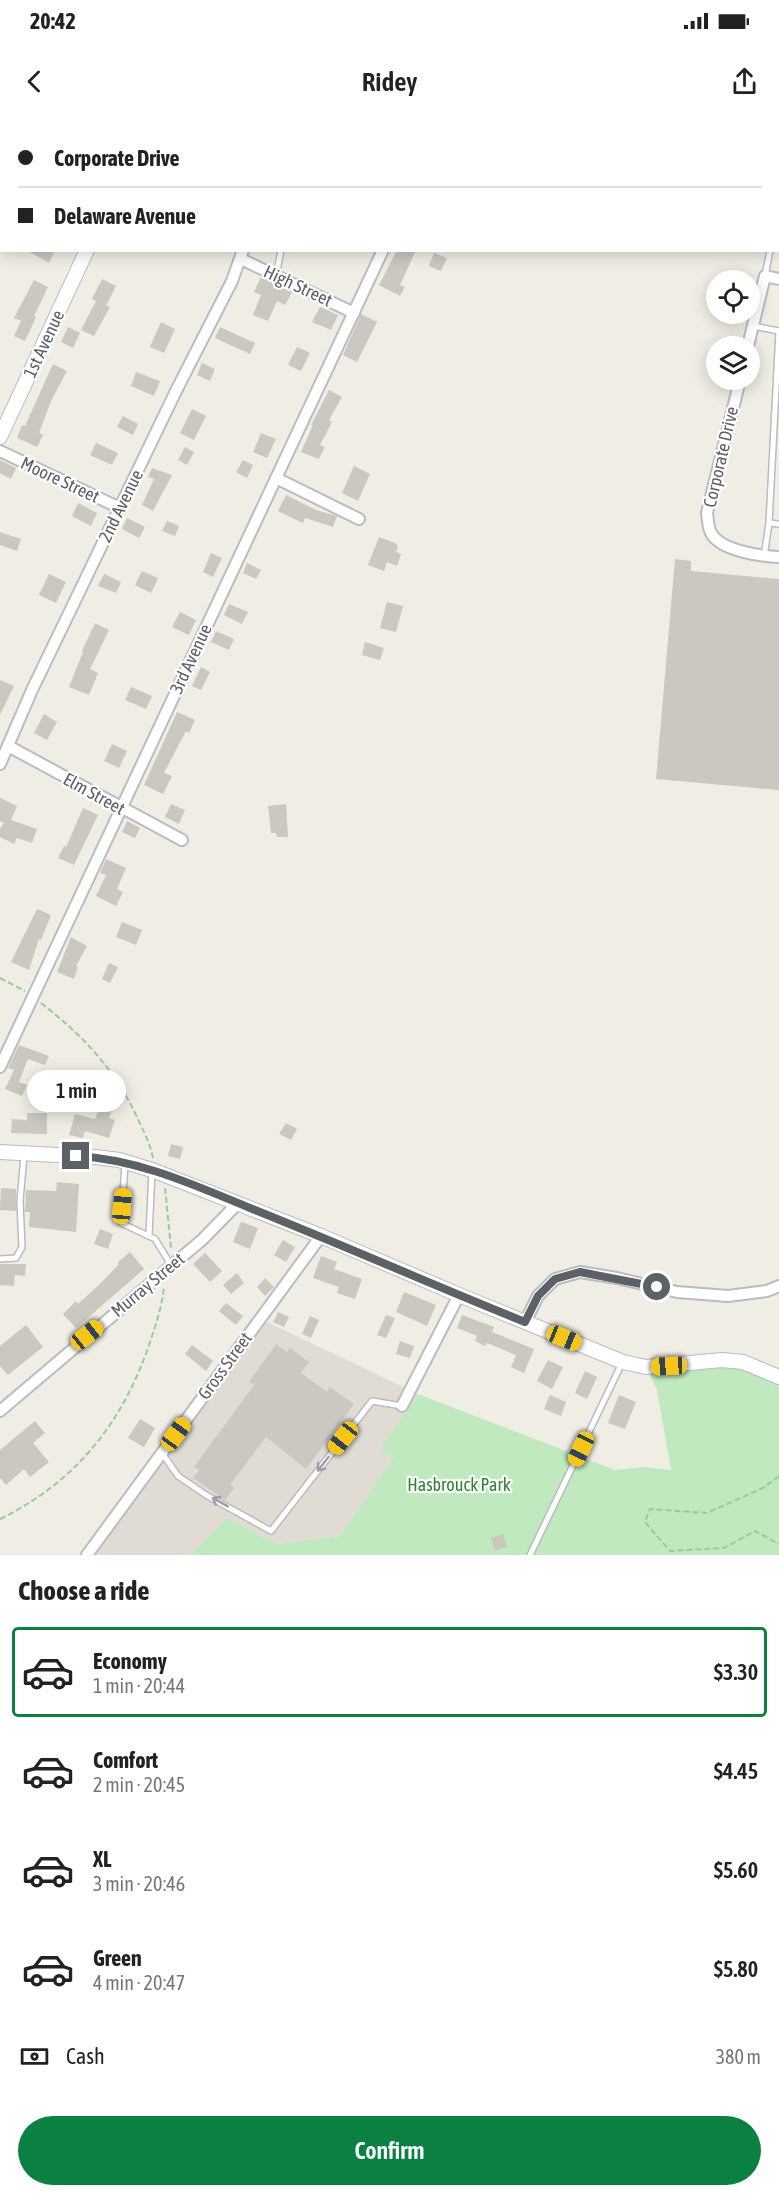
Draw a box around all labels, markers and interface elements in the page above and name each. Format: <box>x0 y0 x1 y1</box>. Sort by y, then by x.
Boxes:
text: 20:42 <box>30 8 76 34</box>
icon: back <box>18 65 51 98</box>
icon: share <box>728 65 761 98</box>
text: Ridey <box>362 66 417 97</box>
text: Corporate Drive <box>54 145 180 171</box>
text: Delaware Avenue <box>54 203 196 229</box>
street label: High Street <box>261 261 336 310</box>
map controls <box>706 270 760 390</box>
button: locate <box>706 270 760 324</box>
street label: 1st Avenue <box>19 307 68 381</box>
button: layers <box>706 336 760 390</box>
street label: Corporate Drive <box>699 404 742 509</box>
street label: Moore Street <box>18 452 103 507</box>
street label: 2nd Avenue <box>94 466 147 545</box>
street label: 3rd Avenue <box>165 621 216 697</box>
street label: Elm Street <box>60 768 129 819</box>
callout: 1 min <box>26 1069 125 1111</box>
text: 1 min <box>56 1079 97 1102</box>
route end <box>62 1142 89 1169</box>
car <box>111 1187 133 1225</box>
street label: Murray Street <box>107 1248 188 1321</box>
route start <box>643 1273 670 1300</box>
car <box>67 1317 107 1353</box>
car <box>544 1323 584 1353</box>
street label: Gross Street <box>193 1328 256 1403</box>
car <box>651 1356 687 1376</box>
car <box>158 1414 194 1454</box>
car <box>325 1418 361 1458</box>
car <box>565 1429 597 1469</box>
one-way arrow <box>317 1455 330 1471</box>
park label: Hasbrouck Park <box>407 1474 511 1495</box>
one-way arrow <box>212 1496 229 1508</box>
text: Choose a ride <box>18 1575 150 1606</box>
icon: car <box>21 1645 75 1699</box>
text: Economy <box>93 1648 167 1674</box>
text: $3.30 <box>714 1659 758 1685</box>
text: 1 min · 20:44 <box>93 1674 185 1697</box>
icon: car <box>21 1744 75 1798</box>
text: Comfort <box>93 1747 158 1773</box>
text: $4.45 <box>714 1758 758 1784</box>
text: 2 min · 20:45 <box>93 1773 185 1796</box>
icon: car <box>21 1843 75 1897</box>
text: XL <box>93 1846 111 1872</box>
text: $5.60 <box>714 1857 758 1883</box>
text: 3 min · 20:46 <box>93 1872 185 1895</box>
icon: car <box>21 1942 75 1996</box>
text: Green <box>93 1945 142 1971</box>
text: $5.80 <box>714 1956 758 1982</box>
text: 4 min · 20:47 <box>93 1971 185 1994</box>
icon: cash <box>18 2040 51 2073</box>
text: Cash <box>66 2043 105 2069</box>
text: 380 m <box>716 2045 761 2068</box>
button: Confirm <box>18 2116 761 2185</box>

